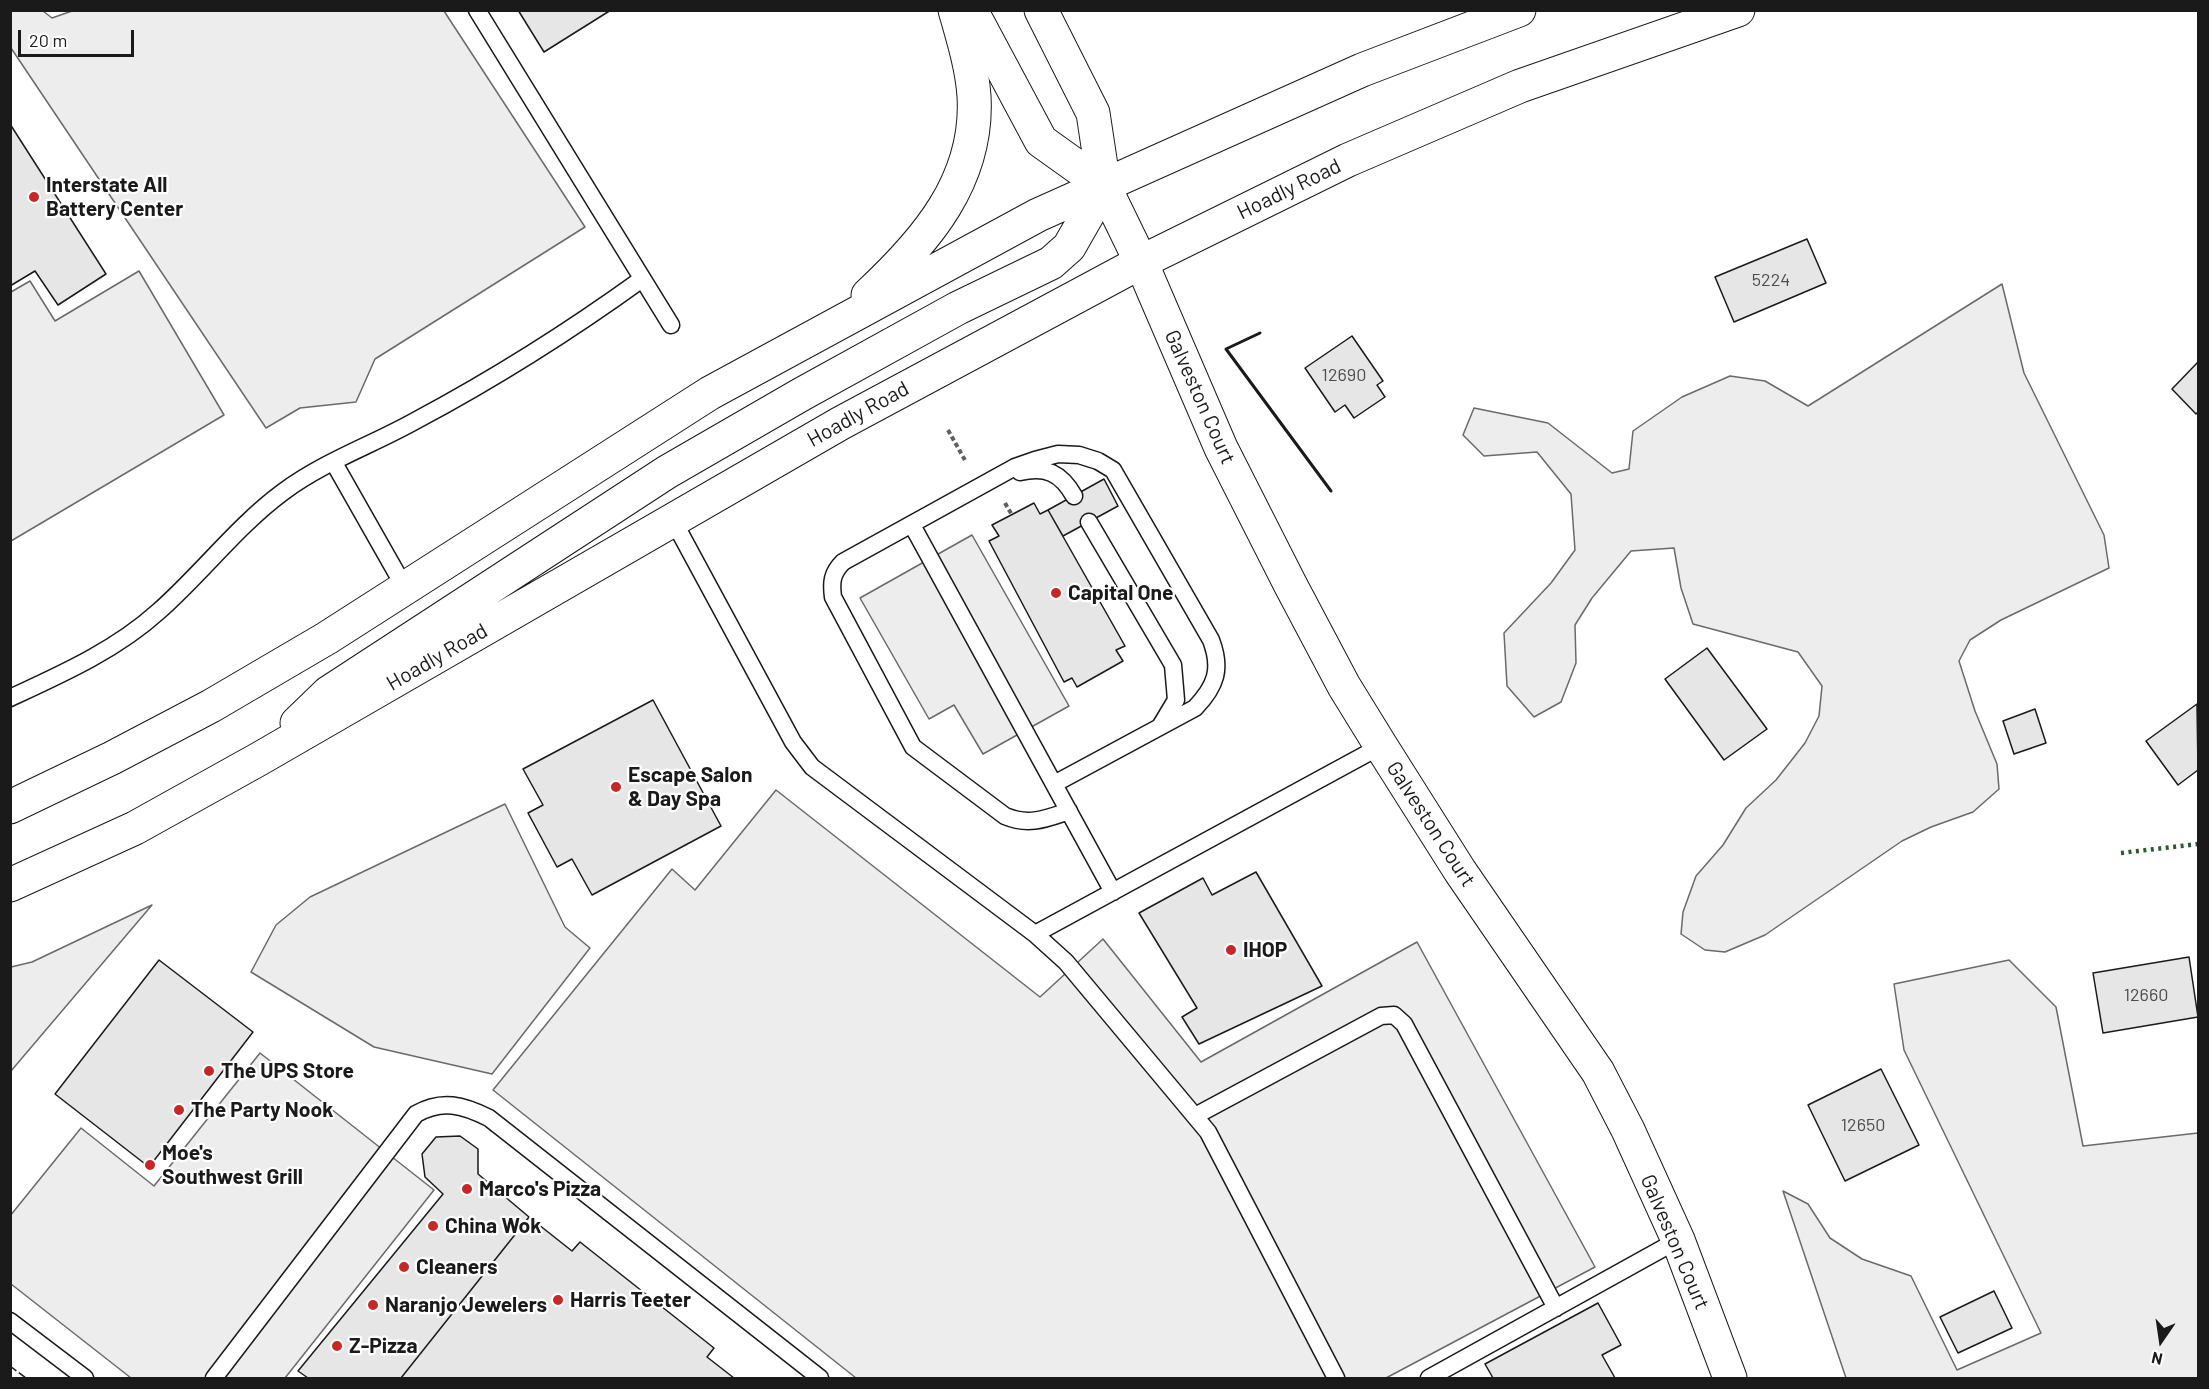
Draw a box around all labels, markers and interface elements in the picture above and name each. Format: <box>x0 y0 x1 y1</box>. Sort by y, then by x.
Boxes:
scale bar <box>21 18 136 56</box>
text: 20 m <box>29 29 67 51</box>
street label: Hoadly Road <box>1233 153 1345 225</box>
place label: Interstate All Battery Center <box>46 172 183 222</box>
marker: Interstate All Battery Center <box>27 190 41 204</box>
house number: 5224 <box>1752 269 1790 291</box>
street label: Galveston Court <box>1159 326 1241 468</box>
house number: 12690 <box>1322 364 1366 386</box>
street label: Hoadly Road <box>803 376 913 452</box>
place label: Capital One <box>1068 580 1173 606</box>
marker: Capital One <box>1049 586 1063 600</box>
street label: Hoadly Road <box>382 618 492 696</box>
street label: Galveston Court <box>1381 757 1481 891</box>
place label: Escape Salon & Day Spa <box>628 762 752 812</box>
marker: Escape Salon & Day Spa <box>609 780 623 794</box>
place label: IHOP <box>1243 937 1287 963</box>
marker: IHOP <box>1224 943 1238 957</box>
house number: 12660 <box>2124 984 2168 1006</box>
place label: The UPS Store <box>221 1058 354 1084</box>
marker: The UPS Store <box>202 1064 216 1078</box>
place label: The Party Nook <box>191 1097 333 1123</box>
marker: The Party Nook <box>172 1103 186 1117</box>
house number: 12650 <box>1841 1114 1885 1136</box>
place label: Moe's Southwest Grill <box>162 1140 303 1190</box>
marker: Moe's Southwest Grill <box>143 1158 157 1172</box>
street label: Galveston Court <box>1635 1171 1715 1313</box>
place label: Marco's Pizza <box>479 1176 601 1202</box>
marker: Marco's Pizza <box>460 1182 474 1196</box>
place label: China Wok <box>445 1213 541 1239</box>
marker: China Wok <box>426 1219 440 1233</box>
place label: Cleaners <box>416 1254 498 1280</box>
marker: Cleaners <box>397 1260 411 1274</box>
place label: Harris Teeter <box>570 1287 691 1313</box>
place label: Naranjo Jewelers <box>385 1292 547 1318</box>
marker: Harris Teeter <box>551 1293 565 1307</box>
marker: Naranjo Jewelers <box>366 1298 380 1312</box>
north arrow <box>2131 1311 2191 1371</box>
place label: Z-Pizza <box>349 1333 418 1359</box>
marker: Z-Pizza <box>330 1339 344 1353</box>
text: N <box>2150 1349 2164 1369</box>

